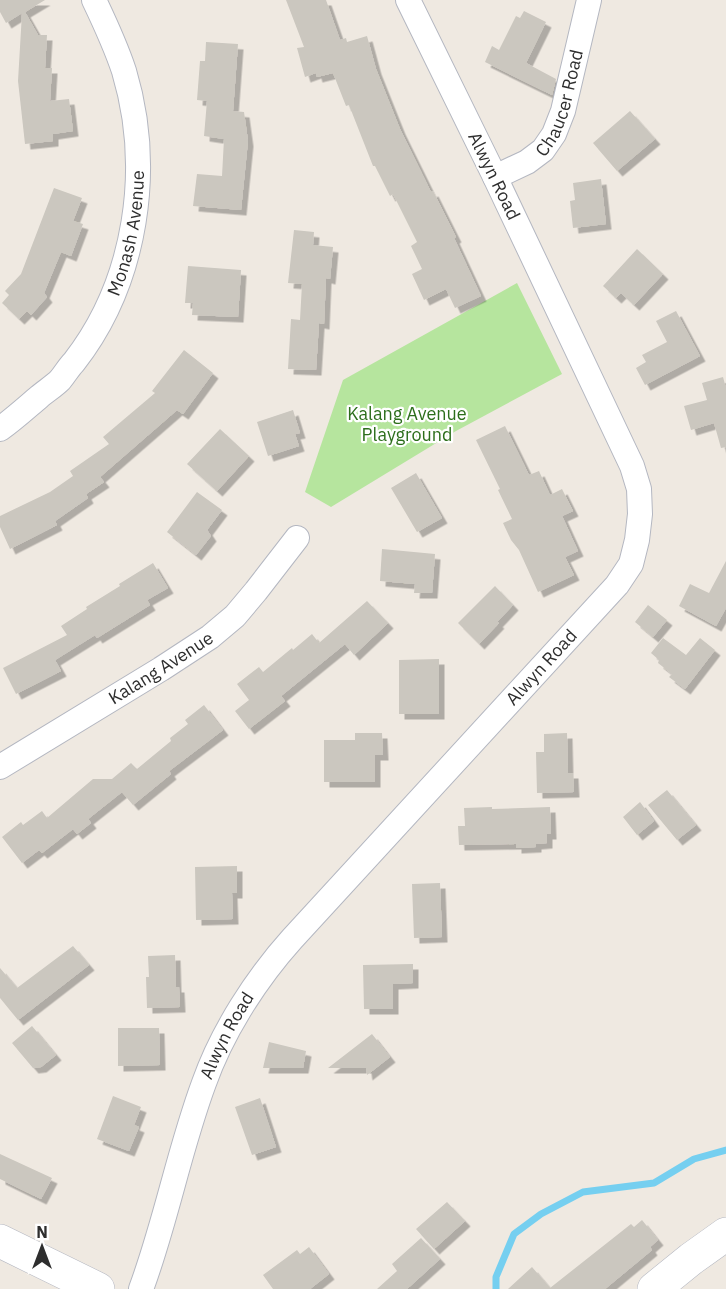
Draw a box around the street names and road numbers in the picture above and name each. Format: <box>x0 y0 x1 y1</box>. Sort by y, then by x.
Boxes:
street label: Chaucer Road <box>530 47 588 161</box>
street label: Alwyn Road <box>463 128 526 224</box>
street label: Monash Avenue <box>102 170 149 299</box>
street label: Alwyn Road <box>500 624 582 710</box>
street label: Kalang Avenue <box>104 626 218 709</box>
street label: Alwyn Road <box>194 988 259 1082</box>

